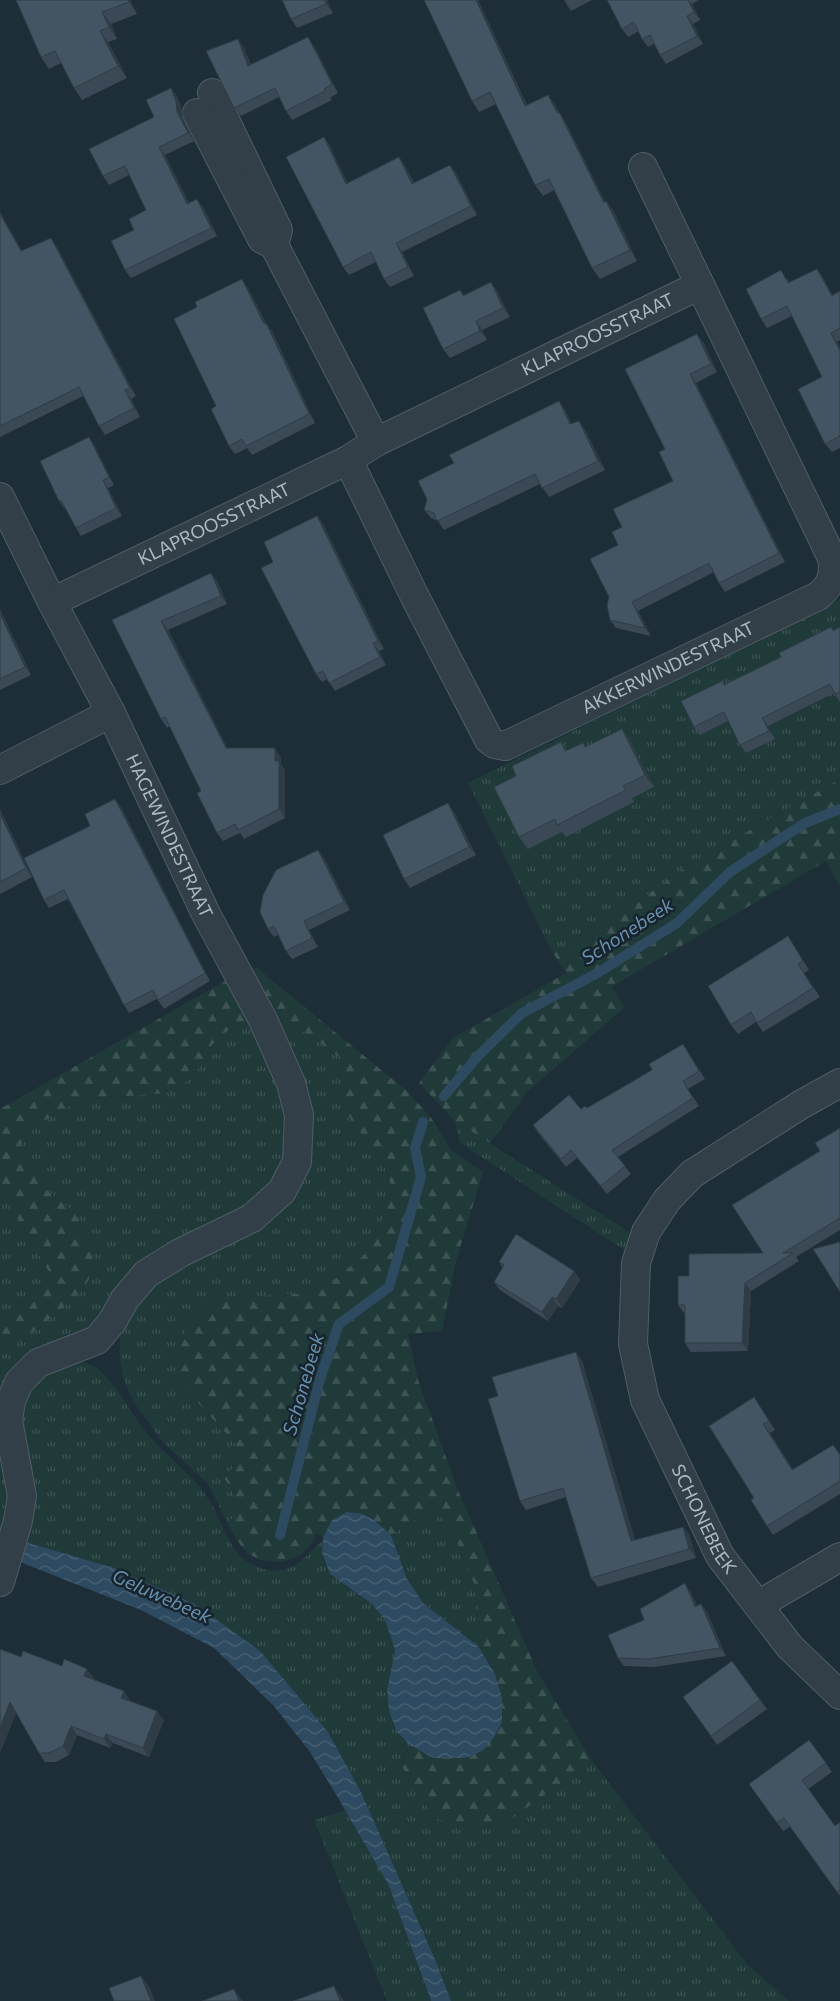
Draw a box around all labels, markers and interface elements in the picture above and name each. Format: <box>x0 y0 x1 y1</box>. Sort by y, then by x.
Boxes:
street label: KLAPROOSSTRAAT <box>518 287 677 380</box>
street label: KLAPROOSSTRAAT <box>134 477 294 569</box>
street label: AKKERWINDESTRAAT <box>578 616 758 718</box>
street label: HAGEWINDESTRAAT <box>122 750 218 921</box>
water label: Schonebeek <box>576 892 678 969</box>
water label: Schonebeek <box>277 1329 328 1438</box>
street label: SCHONEBEEK <box>667 1460 742 1578</box>
water label: Geluwebeek <box>109 1563 216 1628</box>

